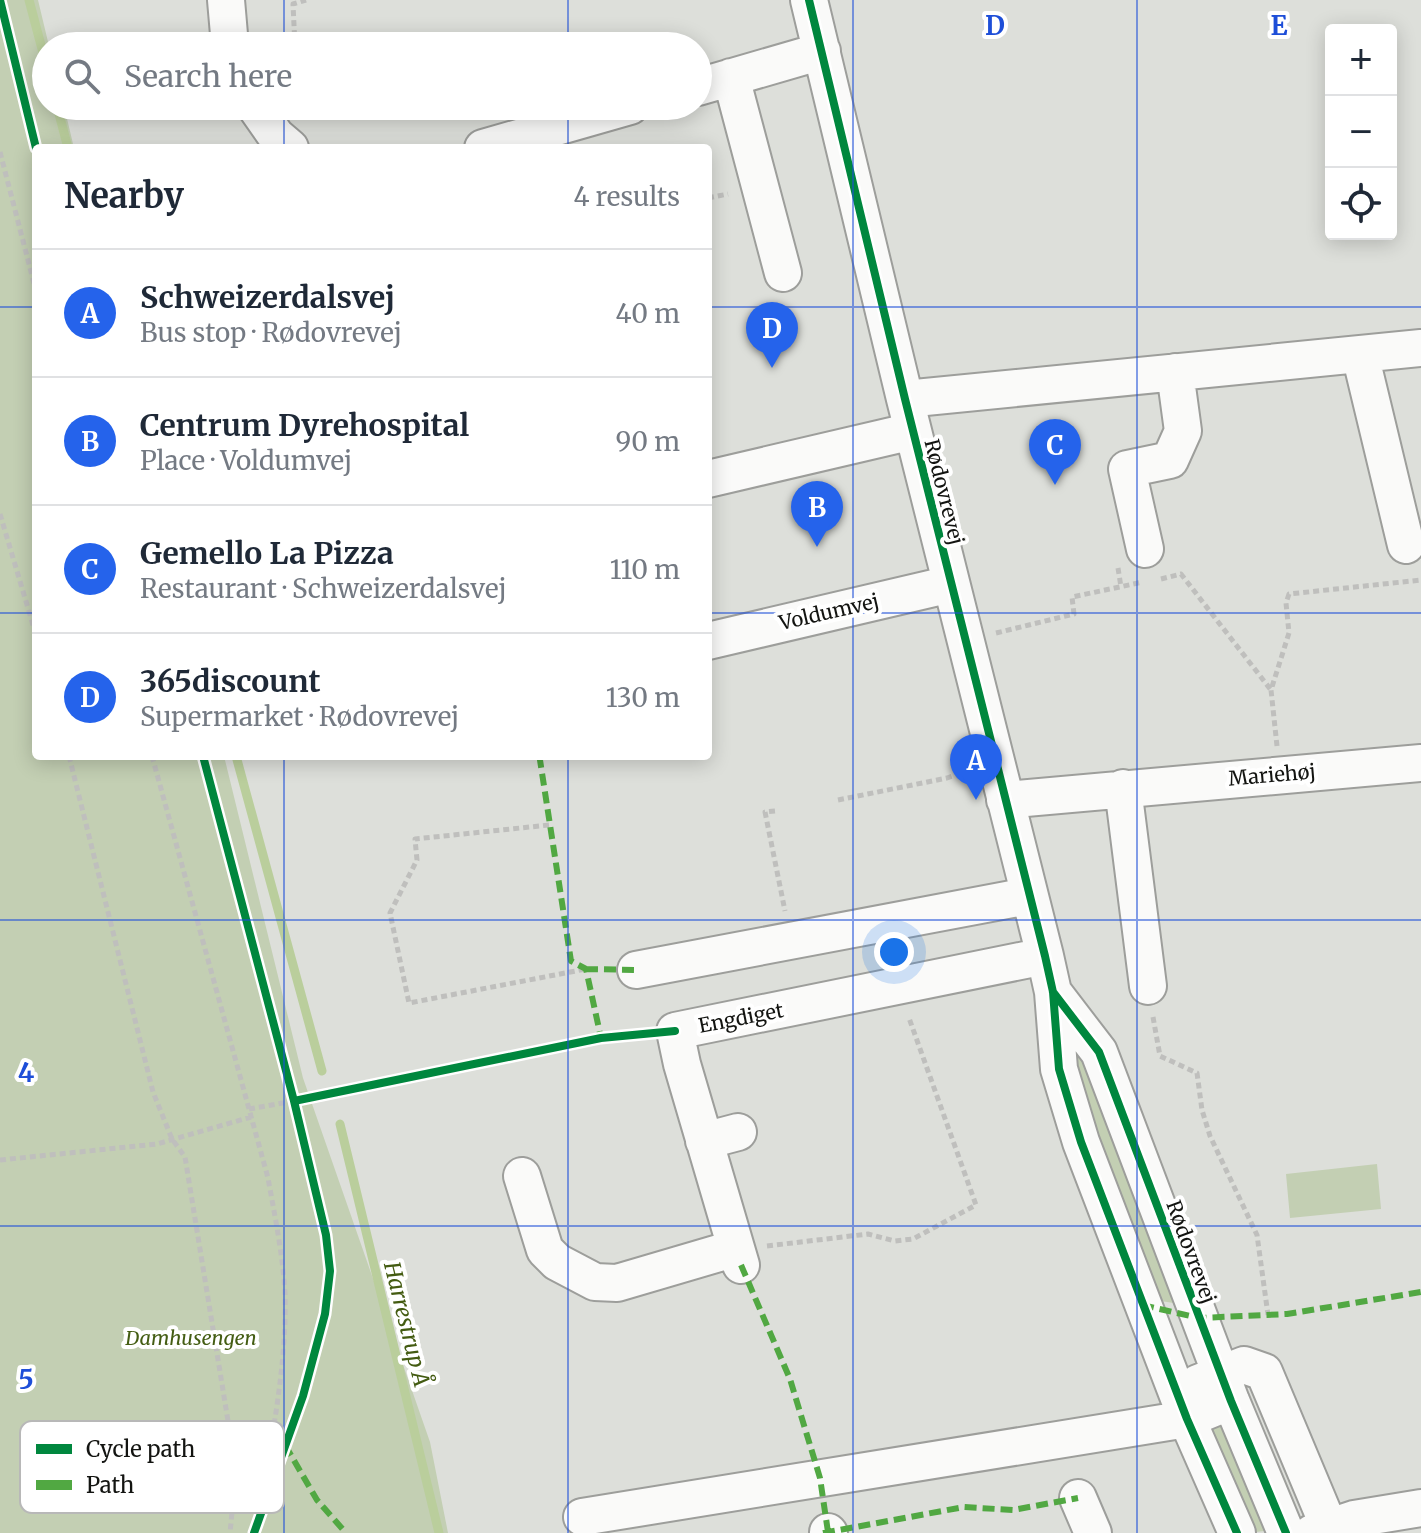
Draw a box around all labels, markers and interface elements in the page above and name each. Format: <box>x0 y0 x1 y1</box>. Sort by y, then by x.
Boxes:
text: D <box>985 9 1005 42</box>
text: E <box>1271 9 1288 42</box>
map controls <box>1325 24 1397 240</box>
button: + <box>1325 24 1397 96</box>
search box <box>32 32 712 120</box>
icon: search <box>60 54 104 98</box>
text: Search here <box>124 57 292 95</box>
button: − <box>1325 96 1397 168</box>
button: locate <box>1325 168 1397 240</box>
text: Nearby <box>64 175 184 217</box>
text: 4 results <box>573 180 680 213</box>
text: Schweizerdalsvej <box>140 278 395 316</box>
text: A <box>81 297 99 330</box>
text: 40 m <box>616 297 680 330</box>
pin: D <box>746 302 798 368</box>
text: Bus stop · Rødovrevej <box>140 316 402 349</box>
text: Centrum Dyrehospital <box>140 406 469 444</box>
pin: C <box>1029 419 1081 485</box>
text: B <box>81 425 99 458</box>
text: 90 m <box>616 425 680 458</box>
street label: Rødovrevej <box>919 436 970 547</box>
text: Place · Voldumvej <box>140 444 352 477</box>
pin: B <box>791 481 843 547</box>
text: Gemello La Pizza <box>140 534 394 572</box>
text: C <box>81 553 99 586</box>
text: 110 m <box>610 553 680 586</box>
text: Restaurant · Schweizerdalsvej <box>140 572 507 605</box>
street label: Voldumvej <box>776 588 881 635</box>
text: 365discount <box>140 662 320 700</box>
text: D <box>80 681 100 714</box>
text: 130 m <box>606 681 680 714</box>
text: Supermarket · Rødovrevej <box>140 700 459 733</box>
pin: A <box>950 734 1002 800</box>
street label: Mariehøj <box>1227 758 1317 791</box>
your location <box>874 932 914 972</box>
street label: Engdiget <box>696 997 786 1038</box>
text: 4 <box>18 1056 35 1089</box>
street label: Rødovrevej <box>1161 1197 1222 1307</box>
water label: Harrestrup Å <box>378 1257 438 1390</box>
park label: Damhusengen <box>124 1325 257 1350</box>
text: 5 <box>18 1363 34 1396</box>
legend <box>20 1421 284 1513</box>
text: Cycle path <box>86 1435 196 1463</box>
text: Path <box>86 1471 135 1499</box>

